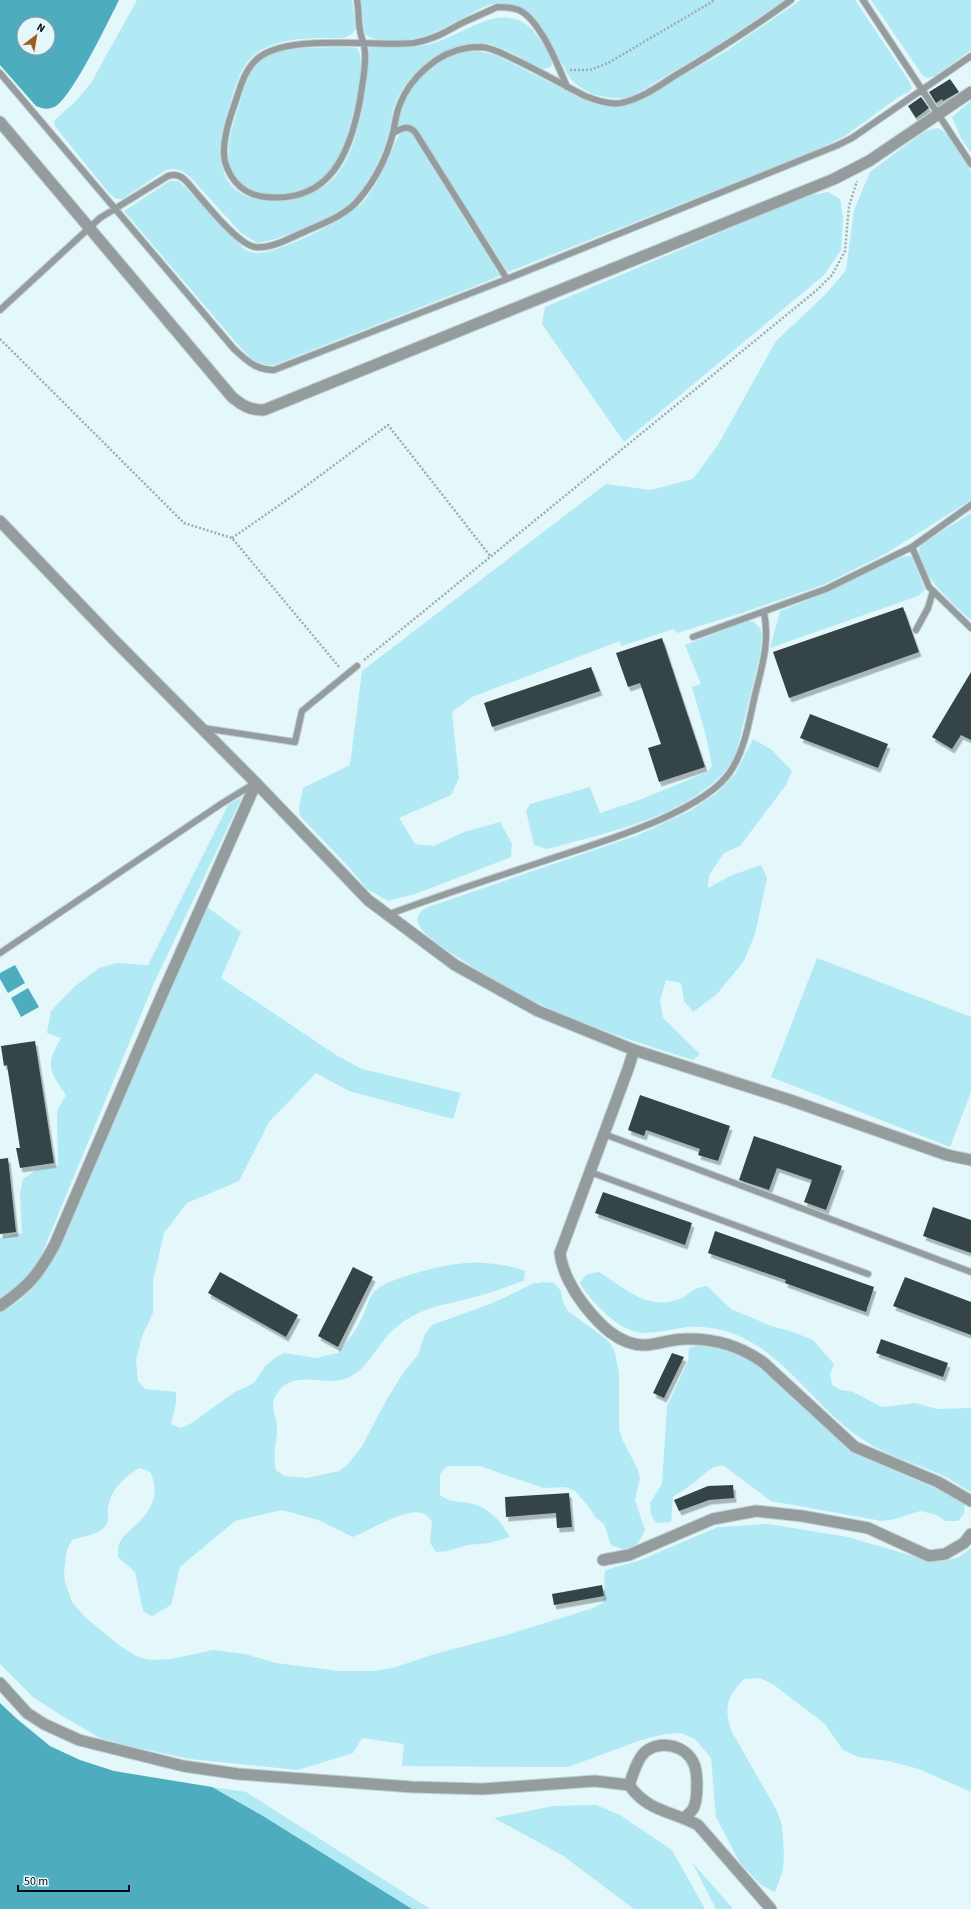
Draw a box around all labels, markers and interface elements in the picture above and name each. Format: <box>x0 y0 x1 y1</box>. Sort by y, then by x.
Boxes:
north arrow <box>16 16 56 56</box>
text: N <box>34 20 48 36</box>
scale bar <box>18 1867 129 1893</box>
text: 50 m <box>24 1873 48 1890</box>

